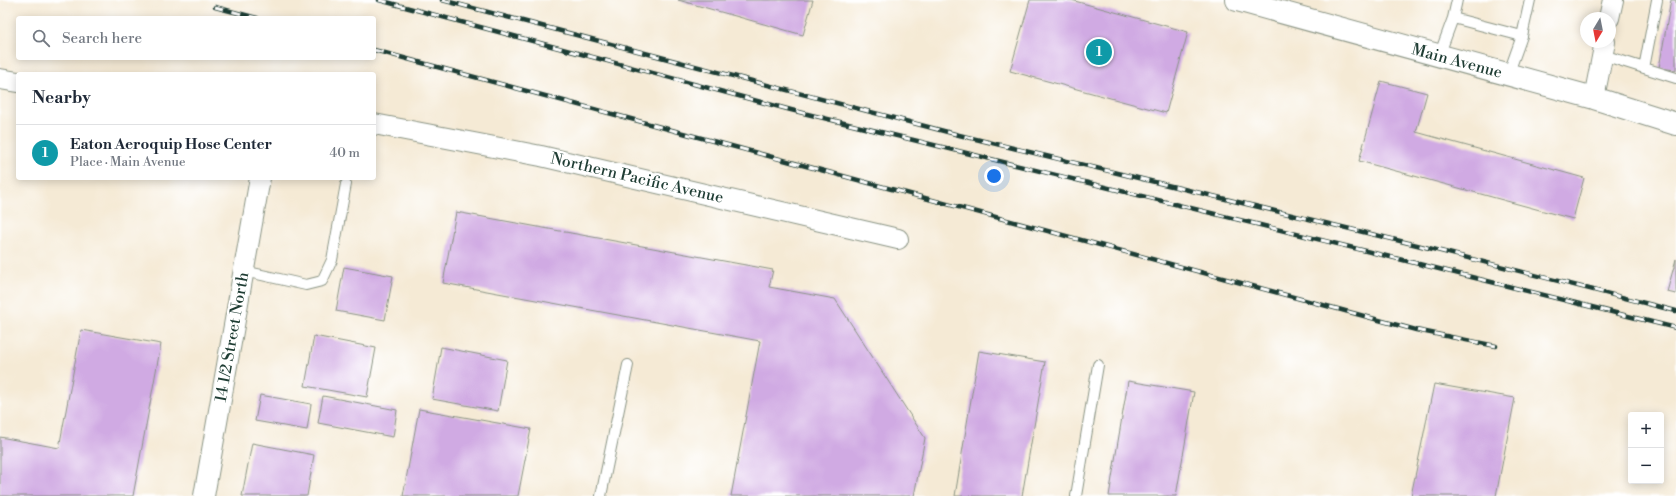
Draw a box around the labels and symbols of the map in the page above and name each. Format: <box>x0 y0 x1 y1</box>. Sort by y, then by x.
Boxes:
north arrow <box>1580 12 1616 48</box>
pin: 1 <box>1086 37 1112 67</box>
street label: Main Avenue <box>1409 39 1505 83</box>
street label: Northern Pacific Avenue <box>549 148 725 208</box>
your location <box>984 166 1004 186</box>
street label: 14 1/2 Street North <box>211 270 253 404</box>

